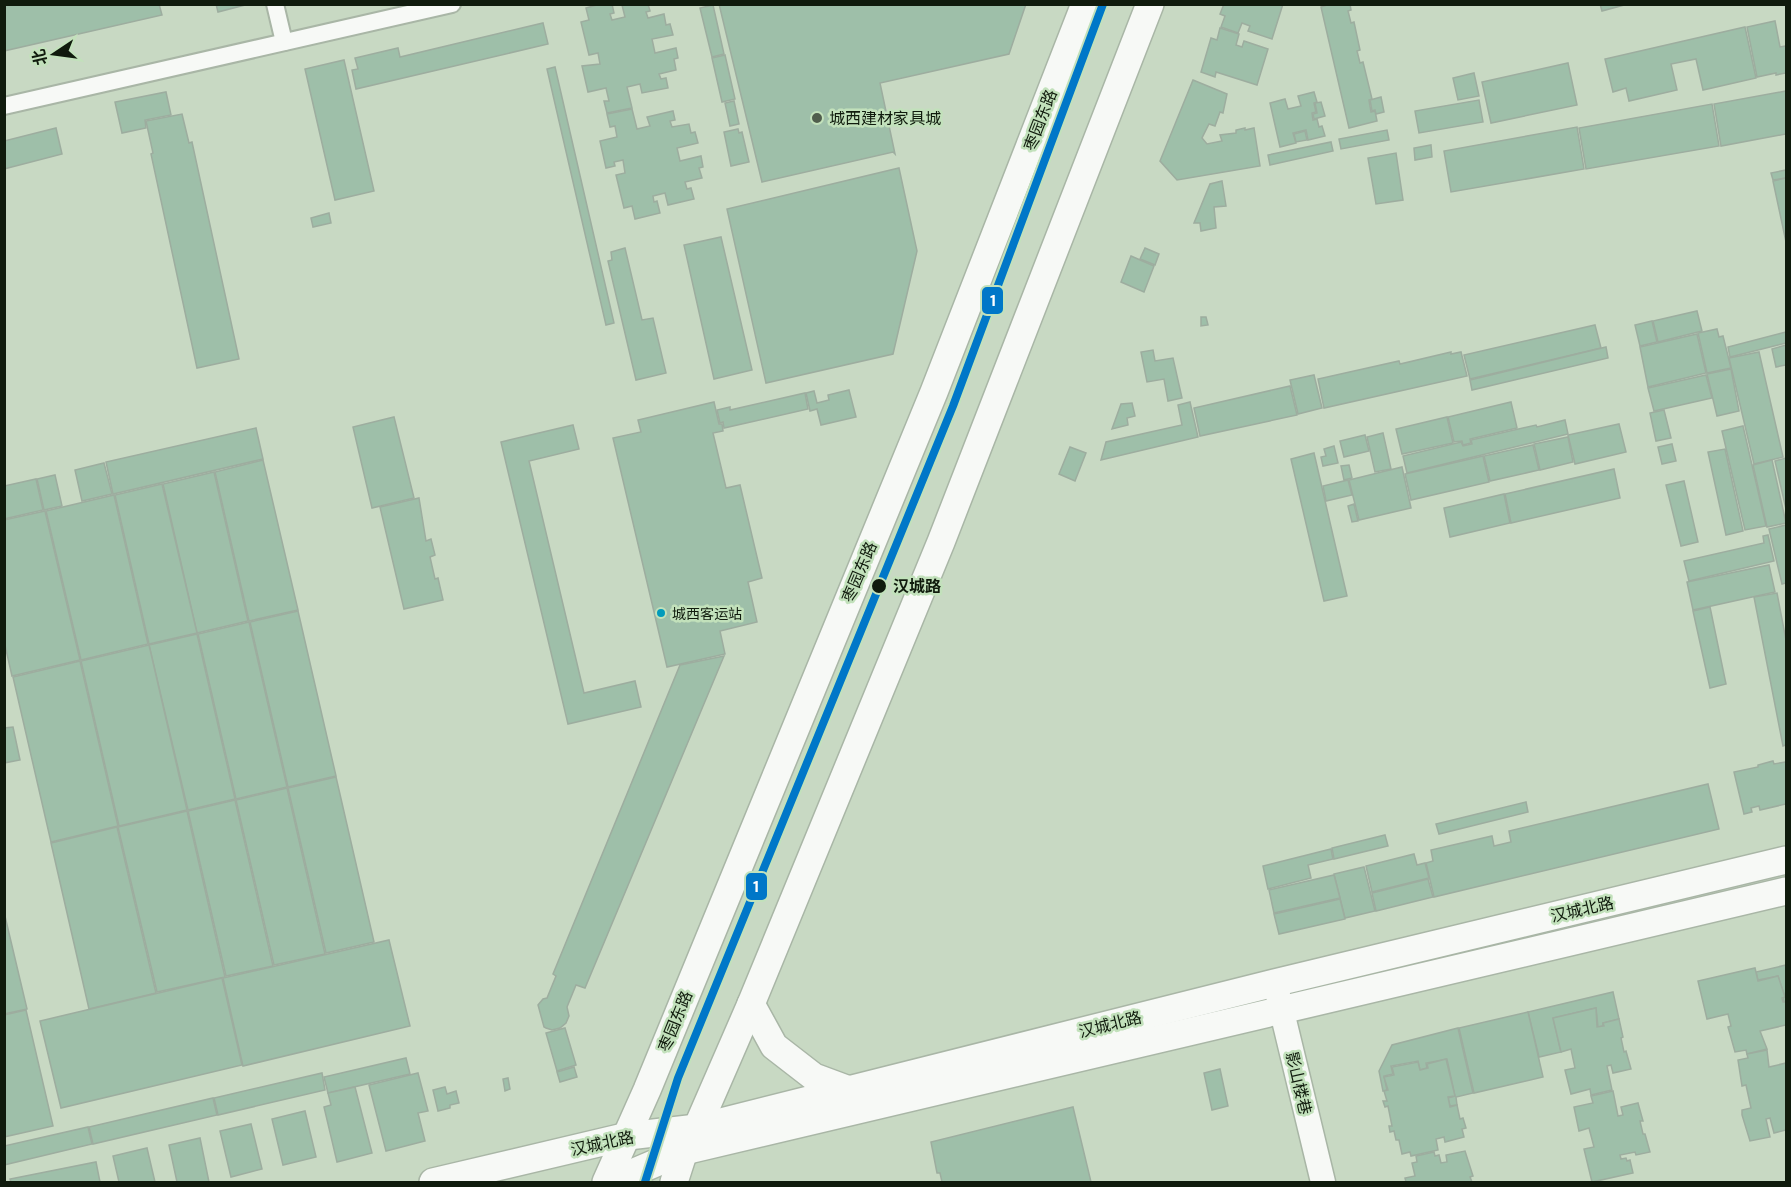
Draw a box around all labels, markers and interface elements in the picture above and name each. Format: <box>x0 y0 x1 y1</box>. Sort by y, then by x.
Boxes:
north arrow <box>24 24 84 84</box>
text: 北 <box>28 47 52 67</box>
street label: 枣园东路 <box>1019 87 1062 154</box>
place label: 城西建材家具城 <box>829 108 941 129</box>
marker: 城西建材家具城 <box>810 111 824 125</box>
line badge: 1 <box>981 286 1004 315</box>
text: 1 <box>990 290 996 311</box>
street label: 枣园东路 <box>837 539 882 606</box>
place label: 汉城路 <box>893 576 941 597</box>
marker: 汉城路 <box>870 577 888 595</box>
place label: 城西客运站 <box>672 605 742 623</box>
marker: 城西客运站 <box>655 607 667 619</box>
line badge: 1 <box>745 872 768 901</box>
text: 1 <box>753 876 759 897</box>
street label: 汉城北路 <box>1549 892 1616 927</box>
street label: 枣园东路 <box>654 988 697 1055</box>
street label: 汉城北路 <box>1077 1007 1144 1042</box>
street label: 影山楼巷 <box>1281 1050 1316 1117</box>
street label: 汉城北路 <box>569 1127 636 1160</box>

